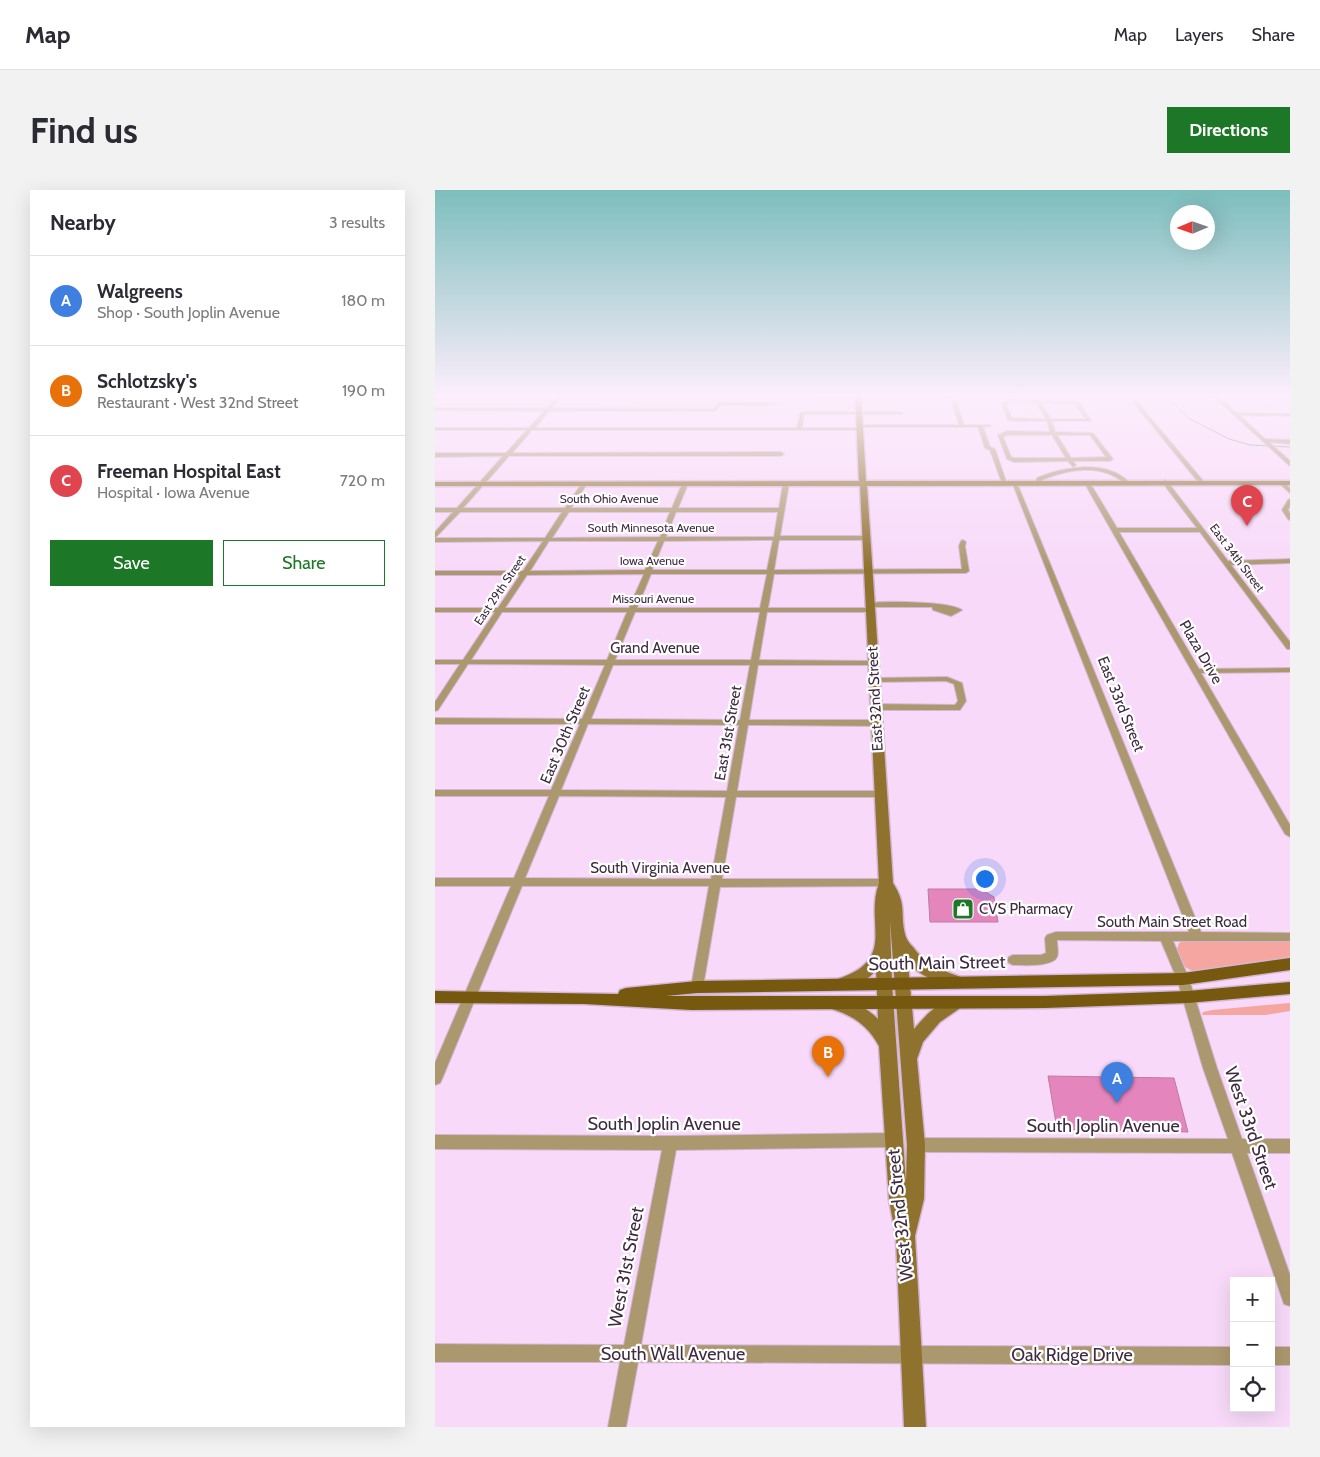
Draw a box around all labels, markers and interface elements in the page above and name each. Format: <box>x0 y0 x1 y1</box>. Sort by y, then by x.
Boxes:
text: Map <box>25 20 71 49</box>
text: Map <box>1114 24 1147 46</box>
text: Layers <box>1175 24 1224 46</box>
text: Share <box>1252 24 1295 46</box>
button: Directions <box>1167 107 1290 153</box>
text: Find us <box>30 109 138 152</box>
north arrow <box>1170 205 1215 250</box>
text: Nearby <box>50 210 116 235</box>
text: 3 results <box>329 213 385 232</box>
text: Walgreens <box>97 280 183 303</box>
text: A <box>61 291 71 310</box>
text: 180 m <box>341 291 385 310</box>
text: Shop · South Joplin Avenue <box>97 303 280 322</box>
text: Schlotzsky's <box>97 370 197 393</box>
text: B <box>61 381 71 400</box>
text: 190 m <box>342 381 385 400</box>
text: Restaurant · West 32nd Street <box>97 393 298 412</box>
text: Freeman Hospital East <box>97 460 281 483</box>
text: C <box>61 471 71 490</box>
text: 720 m <box>340 471 385 490</box>
text: Hospital · Iowa Avenue <box>97 483 250 502</box>
pin: C <box>1231 485 1263 526</box>
street label: South Ohio Avenue <box>560 491 658 506</box>
street label: South Minnesota Avenue <box>588 520 714 535</box>
street label: East 34th Street <box>1207 521 1268 595</box>
button: Save <box>50 540 213 586</box>
button: Share <box>223 540 385 586</box>
street label: East 29th Street <box>471 552 529 628</box>
street label: Iowa Avenue <box>620 553 684 568</box>
street label: Missouri Avenue <box>612 591 694 606</box>
street label: Plaza Drive <box>1176 617 1227 687</box>
street label: Grand Avenue <box>610 639 700 657</box>
street label: East 32nd Street <box>863 646 887 752</box>
street label: East 33rd Street <box>1094 654 1148 754</box>
street label: East 30th Street <box>536 684 594 786</box>
street label: East 31st Street <box>711 684 745 782</box>
street label: South Virginia Avenue <box>590 859 730 877</box>
your location <box>972 866 998 892</box>
shop icon: CVS Pharmacy <box>951 897 975 921</box>
place label: CVS Pharmacy <box>979 900 1073 918</box>
street label: South Main Street Road <box>1097 913 1247 931</box>
street label: South Main Street <box>868 951 1006 975</box>
pin: B <box>812 1036 844 1077</box>
pin: A <box>1101 1062 1133 1103</box>
street label: West 33rd Street <box>1220 1064 1282 1192</box>
street label: South Joplin Avenue <box>587 1113 741 1135</box>
street label: South Joplin Avenue <box>1026 1115 1180 1137</box>
street label: West 32nd Street <box>882 1148 918 1282</box>
street label: West 31st Street <box>604 1205 648 1329</box>
map controls <box>1230 1277 1275 1412</box>
button: + <box>1230 1277 1275 1322</box>
button: − <box>1230 1322 1275 1367</box>
street label: South Wall Avenue <box>601 1343 745 1365</box>
street label: Oak Ridge Drive <box>1011 1344 1133 1366</box>
button: locate <box>1230 1367 1275 1412</box>

